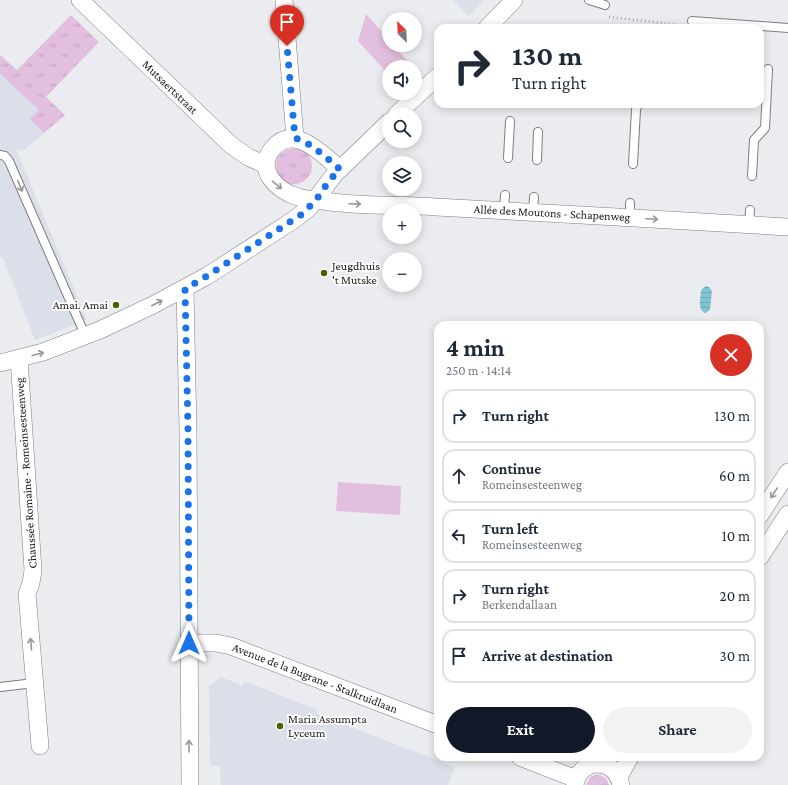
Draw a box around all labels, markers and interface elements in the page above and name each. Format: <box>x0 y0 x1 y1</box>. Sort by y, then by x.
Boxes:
pin <box>270 5 304 46</box>
icon: arrive <box>276 11 298 33</box>
north arrow <box>382 12 422 52</box>
map controls <box>382 12 422 292</box>
icon: right <box>446 40 498 92</box>
text: 130 m <box>512 40 582 71</box>
street label: Mutsaertstraat <box>139 57 201 118</box>
button: sound <box>382 60 422 100</box>
text: Turn right <box>512 73 586 93</box>
button: search <box>382 108 422 148</box>
button: layers <box>382 156 422 196</box>
one-way arrow <box>17 179 24 191</box>
one-way arrow <box>272 181 283 190</box>
one-way arrow <box>348 201 361 208</box>
street label: Allée des Moutons - Schapenweg <box>473 202 631 224</box>
button: + <box>382 204 422 244</box>
one-way arrow <box>645 215 658 223</box>
button: − <box>382 252 422 292</box>
place label: Jeugdhuis 't Mutske <box>331 259 380 287</box>
marker: Jeugdhuis 't Mutske <box>319 268 329 278</box>
place label: Amai. Amai <box>53 298 108 312</box>
one-way arrow <box>151 299 163 306</box>
marker: Amai. Amai <box>111 300 121 310</box>
text: 4 min <box>446 334 505 361</box>
button: close <box>710 334 752 376</box>
one-way arrow <box>31 349 44 357</box>
text: 250 m · 14:14 <box>446 363 511 378</box>
street label: Chaussée Romaine - Romeinsesteenweg <box>12 377 40 569</box>
icon: right <box>448 405 470 427</box>
text: Turn right <box>482 408 549 424</box>
text: 130 m <box>715 408 750 424</box>
text: Continue <box>482 461 541 477</box>
icon: ahead <box>448 465 470 487</box>
text: 60 m <box>719 468 750 484</box>
text: Romeinsesteenweg <box>482 477 582 492</box>
one-way arrow <box>770 487 778 498</box>
text: Turn left <box>482 521 538 537</box>
icon: left <box>448 525 470 547</box>
text: 10 m <box>722 528 750 544</box>
text: Romeinsesteenweg <box>482 537 582 552</box>
text: Turn right <box>482 581 549 597</box>
icon: right <box>448 585 470 607</box>
text: 20 m <box>720 588 750 604</box>
text: Berkendallaan <box>482 597 557 612</box>
position arrow <box>168 622 210 664</box>
one-way arrow <box>27 638 35 651</box>
street label: Avenue de la Bugrane - Stalkruidlaan <box>230 640 400 716</box>
icon: arrive <box>448 645 470 667</box>
text: Arrive at destination <box>482 648 613 664</box>
text: 30 m <box>720 648 750 664</box>
button: Exit <box>446 707 595 753</box>
button: Share <box>603 707 752 753</box>
place label: Maria Assumpta Lyceum <box>288 712 367 740</box>
marker: Maria Assumpta Lyceum <box>275 721 285 731</box>
one-way arrow <box>185 740 193 753</box>

